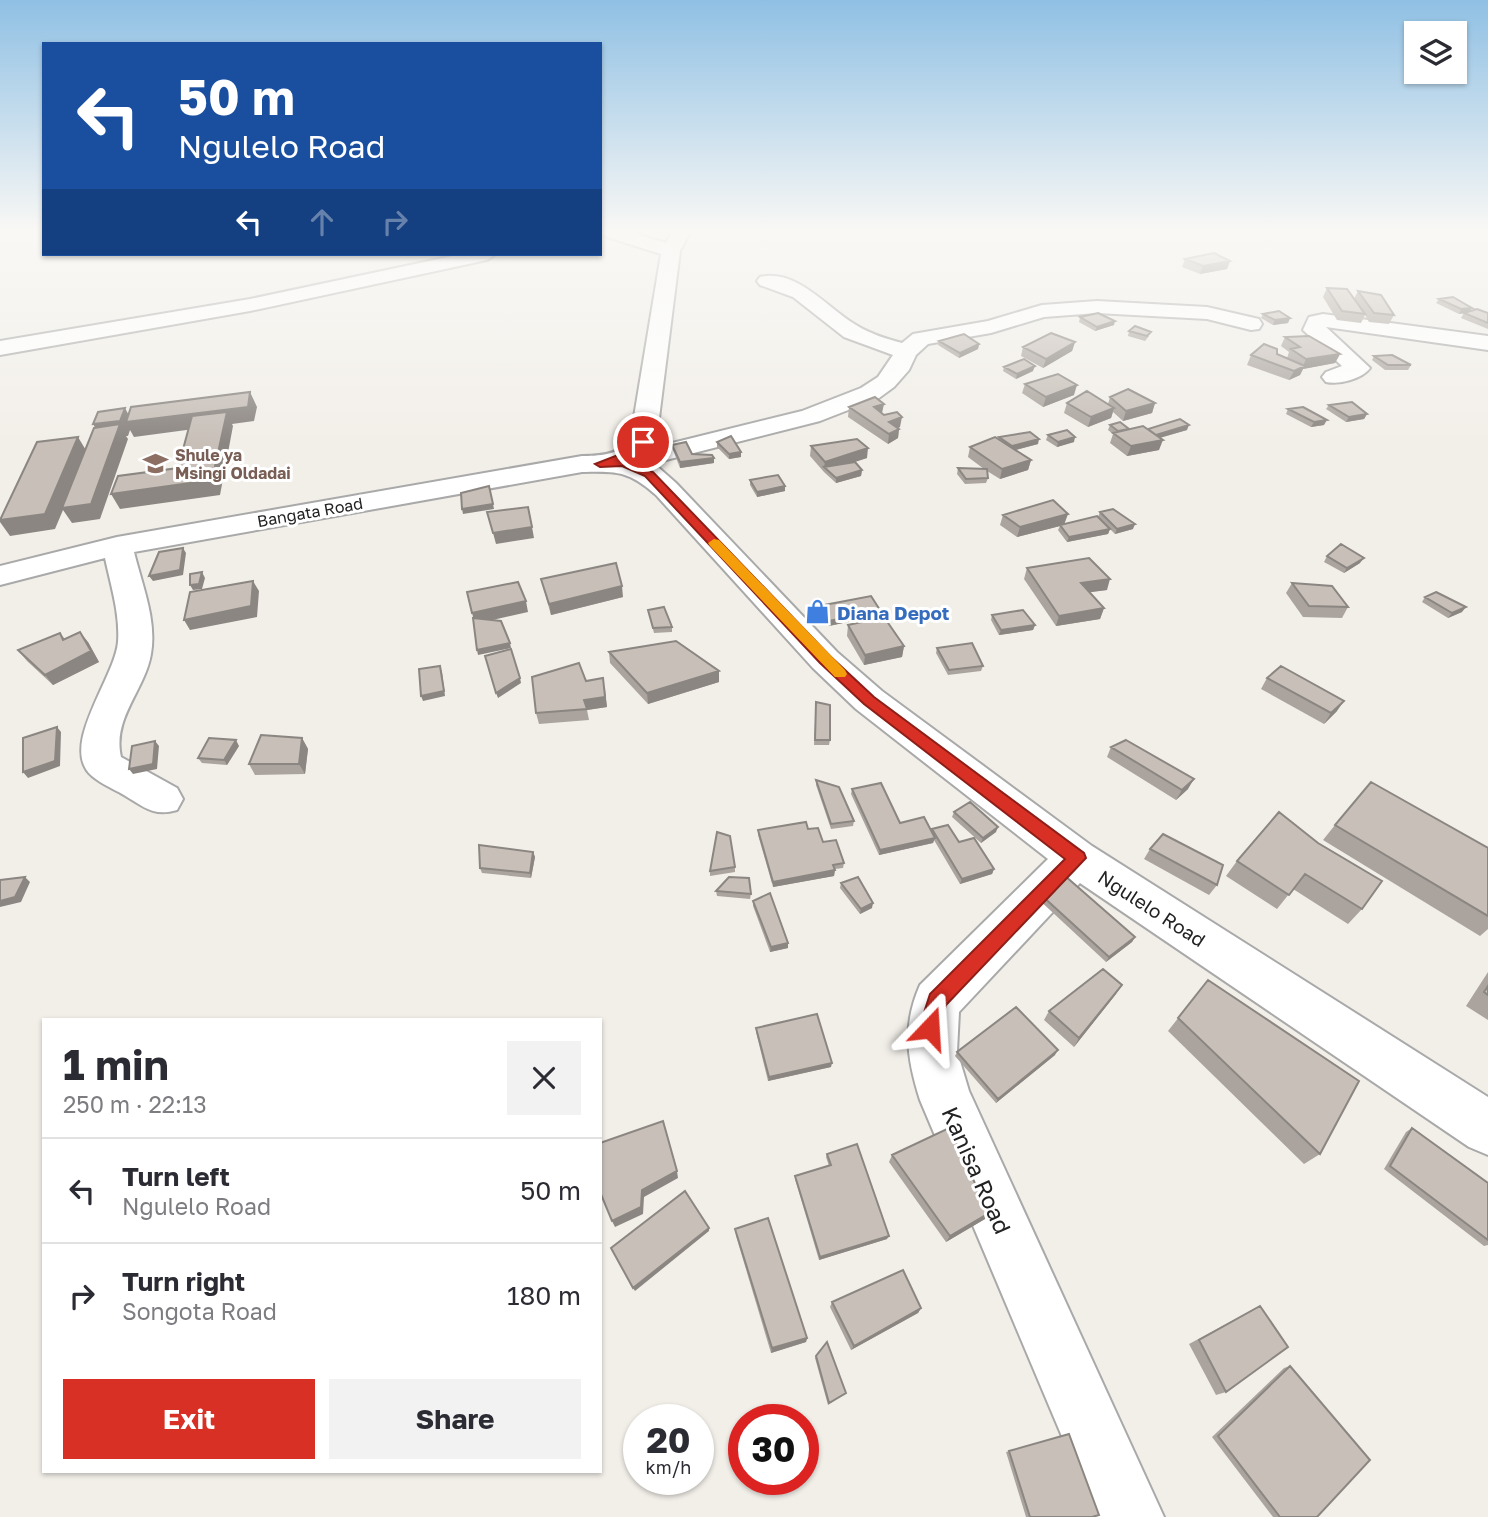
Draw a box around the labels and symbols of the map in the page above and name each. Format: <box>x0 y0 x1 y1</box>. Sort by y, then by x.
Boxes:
pin <box>613 412 673 472</box>
place label: Shule ya Msingi Oldadai <box>175 445 291 483</box>
school or university icon: Shule ya Msingi Oldadai <box>141 450 169 478</box>
street label: Bangata Road <box>256 493 364 531</box>
shop icon: Diana Depot <box>803 598 831 626</box>
place label: Diana Depot <box>837 601 950 624</box>
street label: Ngulelo Road <box>1094 865 1210 951</box>
position arrow <box>893 991 967 1065</box>
street label: Kanisa Road <box>937 1102 1017 1238</box>
speed limit sign: 30 <box>728 1404 819 1495</box>

